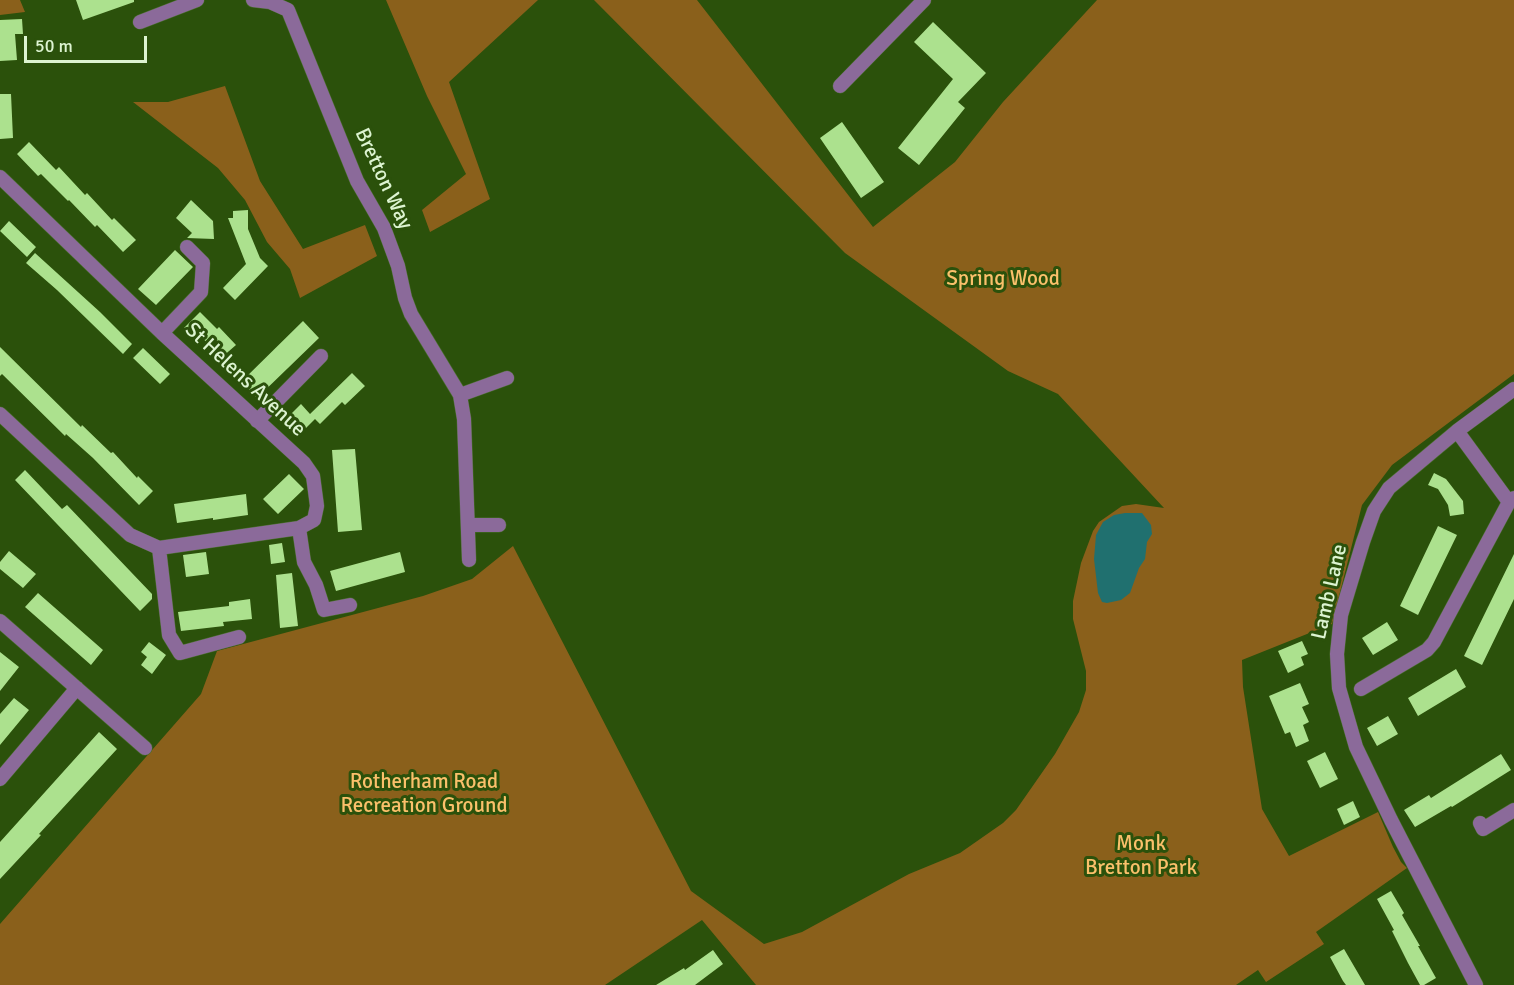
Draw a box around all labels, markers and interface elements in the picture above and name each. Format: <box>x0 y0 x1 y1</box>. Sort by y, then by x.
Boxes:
scale bar <box>27 24 150 62</box>
text: 50 m <box>35 35 73 57</box>
street label: Bretton Way <box>349 124 417 234</box>
park label: Spring Wood <box>946 266 1060 292</box>
street label: St Helens Avenue <box>179 318 311 442</box>
street label: Lamb Lane <box>1307 542 1353 642</box>
park label: Rotherham Road Recreation Ground <box>340 769 508 819</box>
park label: Monk Bretton Park <box>1085 831 1197 881</box>

